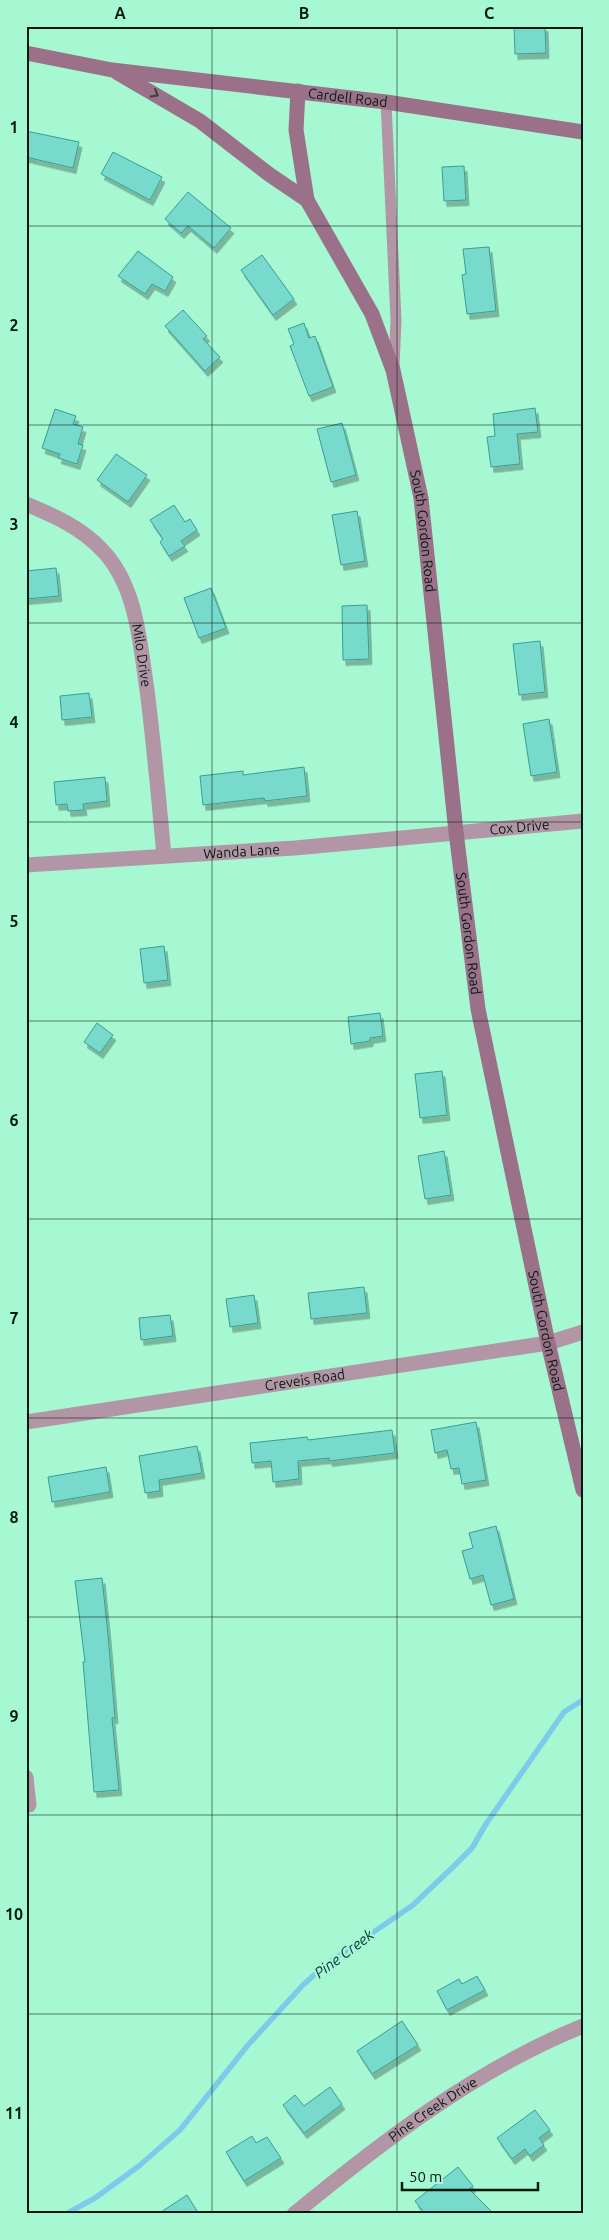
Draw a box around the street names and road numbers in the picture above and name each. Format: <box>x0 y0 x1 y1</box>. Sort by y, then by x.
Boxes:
street label: Cardell Road <box>307 85 388 110</box>
street label: South Gordon Road <box>407 468 439 593</box>
street label: Milo Drive <box>129 622 154 688</box>
street label: Cox Drive <box>489 816 550 838</box>
street label: Wanda Lane <box>203 841 280 862</box>
street label: South Gordon Road <box>453 871 484 995</box>
street label: South Gordon Road <box>525 1269 567 1393</box>
street label: Creveis Road <box>263 1366 346 1394</box>
street label: Pine Creek Drive <box>385 2074 480 2145</box>

